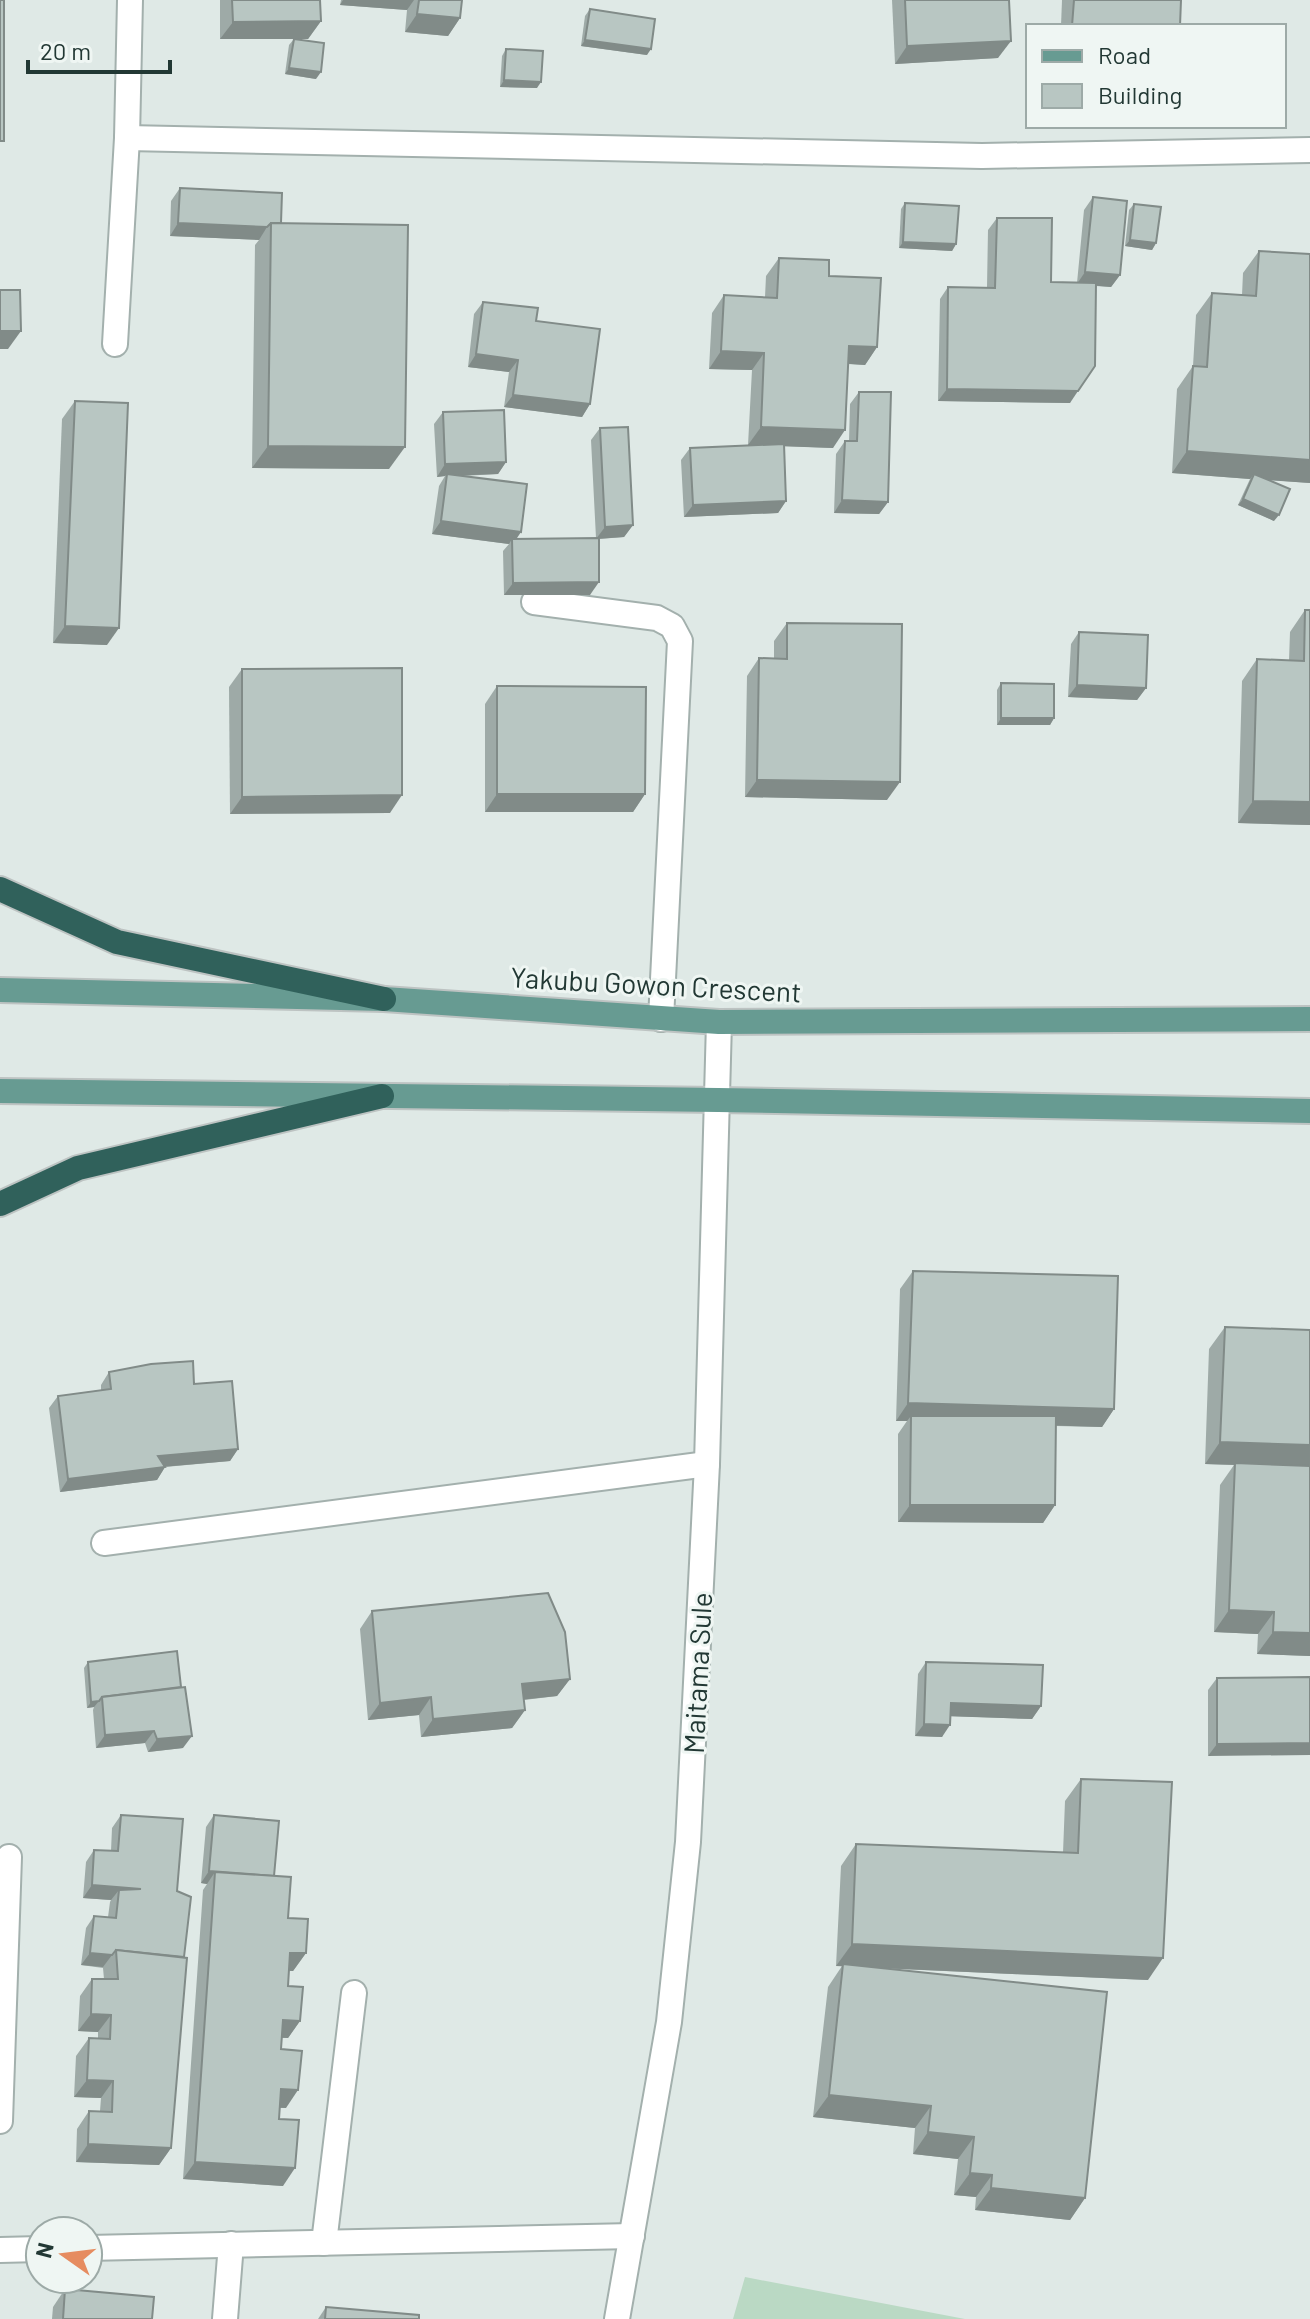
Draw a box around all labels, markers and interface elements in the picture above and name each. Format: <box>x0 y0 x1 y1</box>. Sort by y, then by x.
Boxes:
scale bar <box>28 24 170 74</box>
legend <box>1026 24 1286 128</box>
text: 20 m <box>40 36 91 65</box>
text: Road <box>1098 40 1151 69</box>
text: Building <box>1098 80 1182 109</box>
street label: Yakubu Gowon Crescent <box>510 959 802 1009</box>
street label: Maitama Sule <box>676 1591 718 1755</box>
north arrow <box>24 2215 104 2295</box>
text: N <box>29 2240 58 2260</box>

